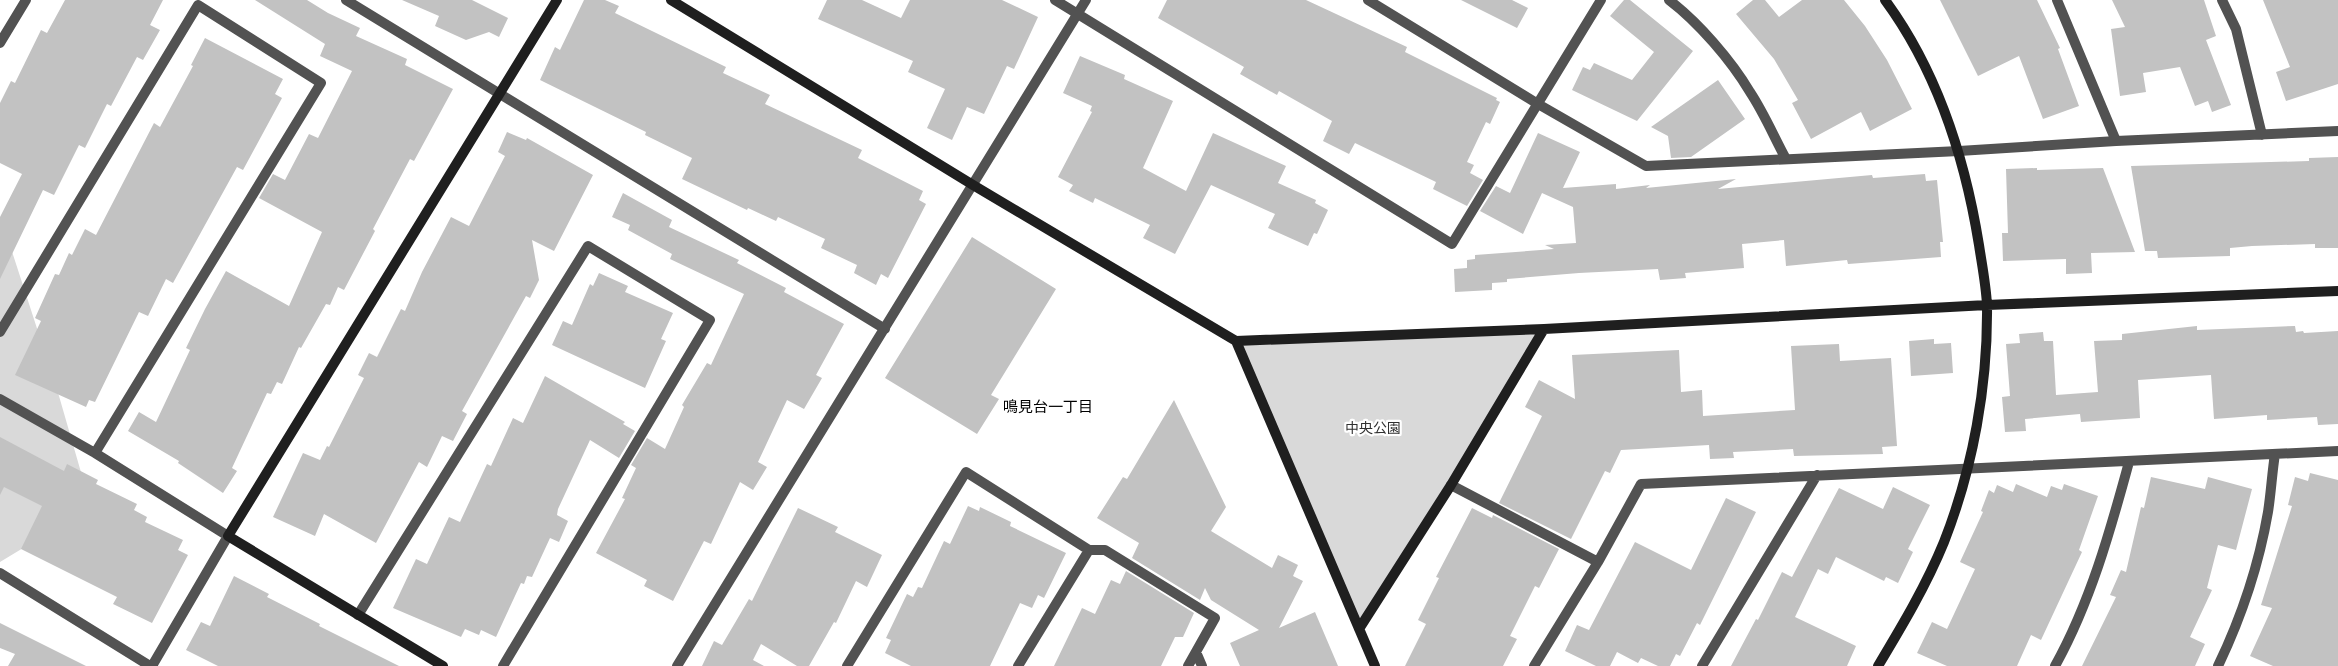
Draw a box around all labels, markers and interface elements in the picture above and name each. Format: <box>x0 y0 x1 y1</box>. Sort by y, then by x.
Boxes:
district label: 鳴見台一丁目 <box>1003 399 1093 418</box>
park label: 中央公園 <box>1345 421 1401 438</box>

